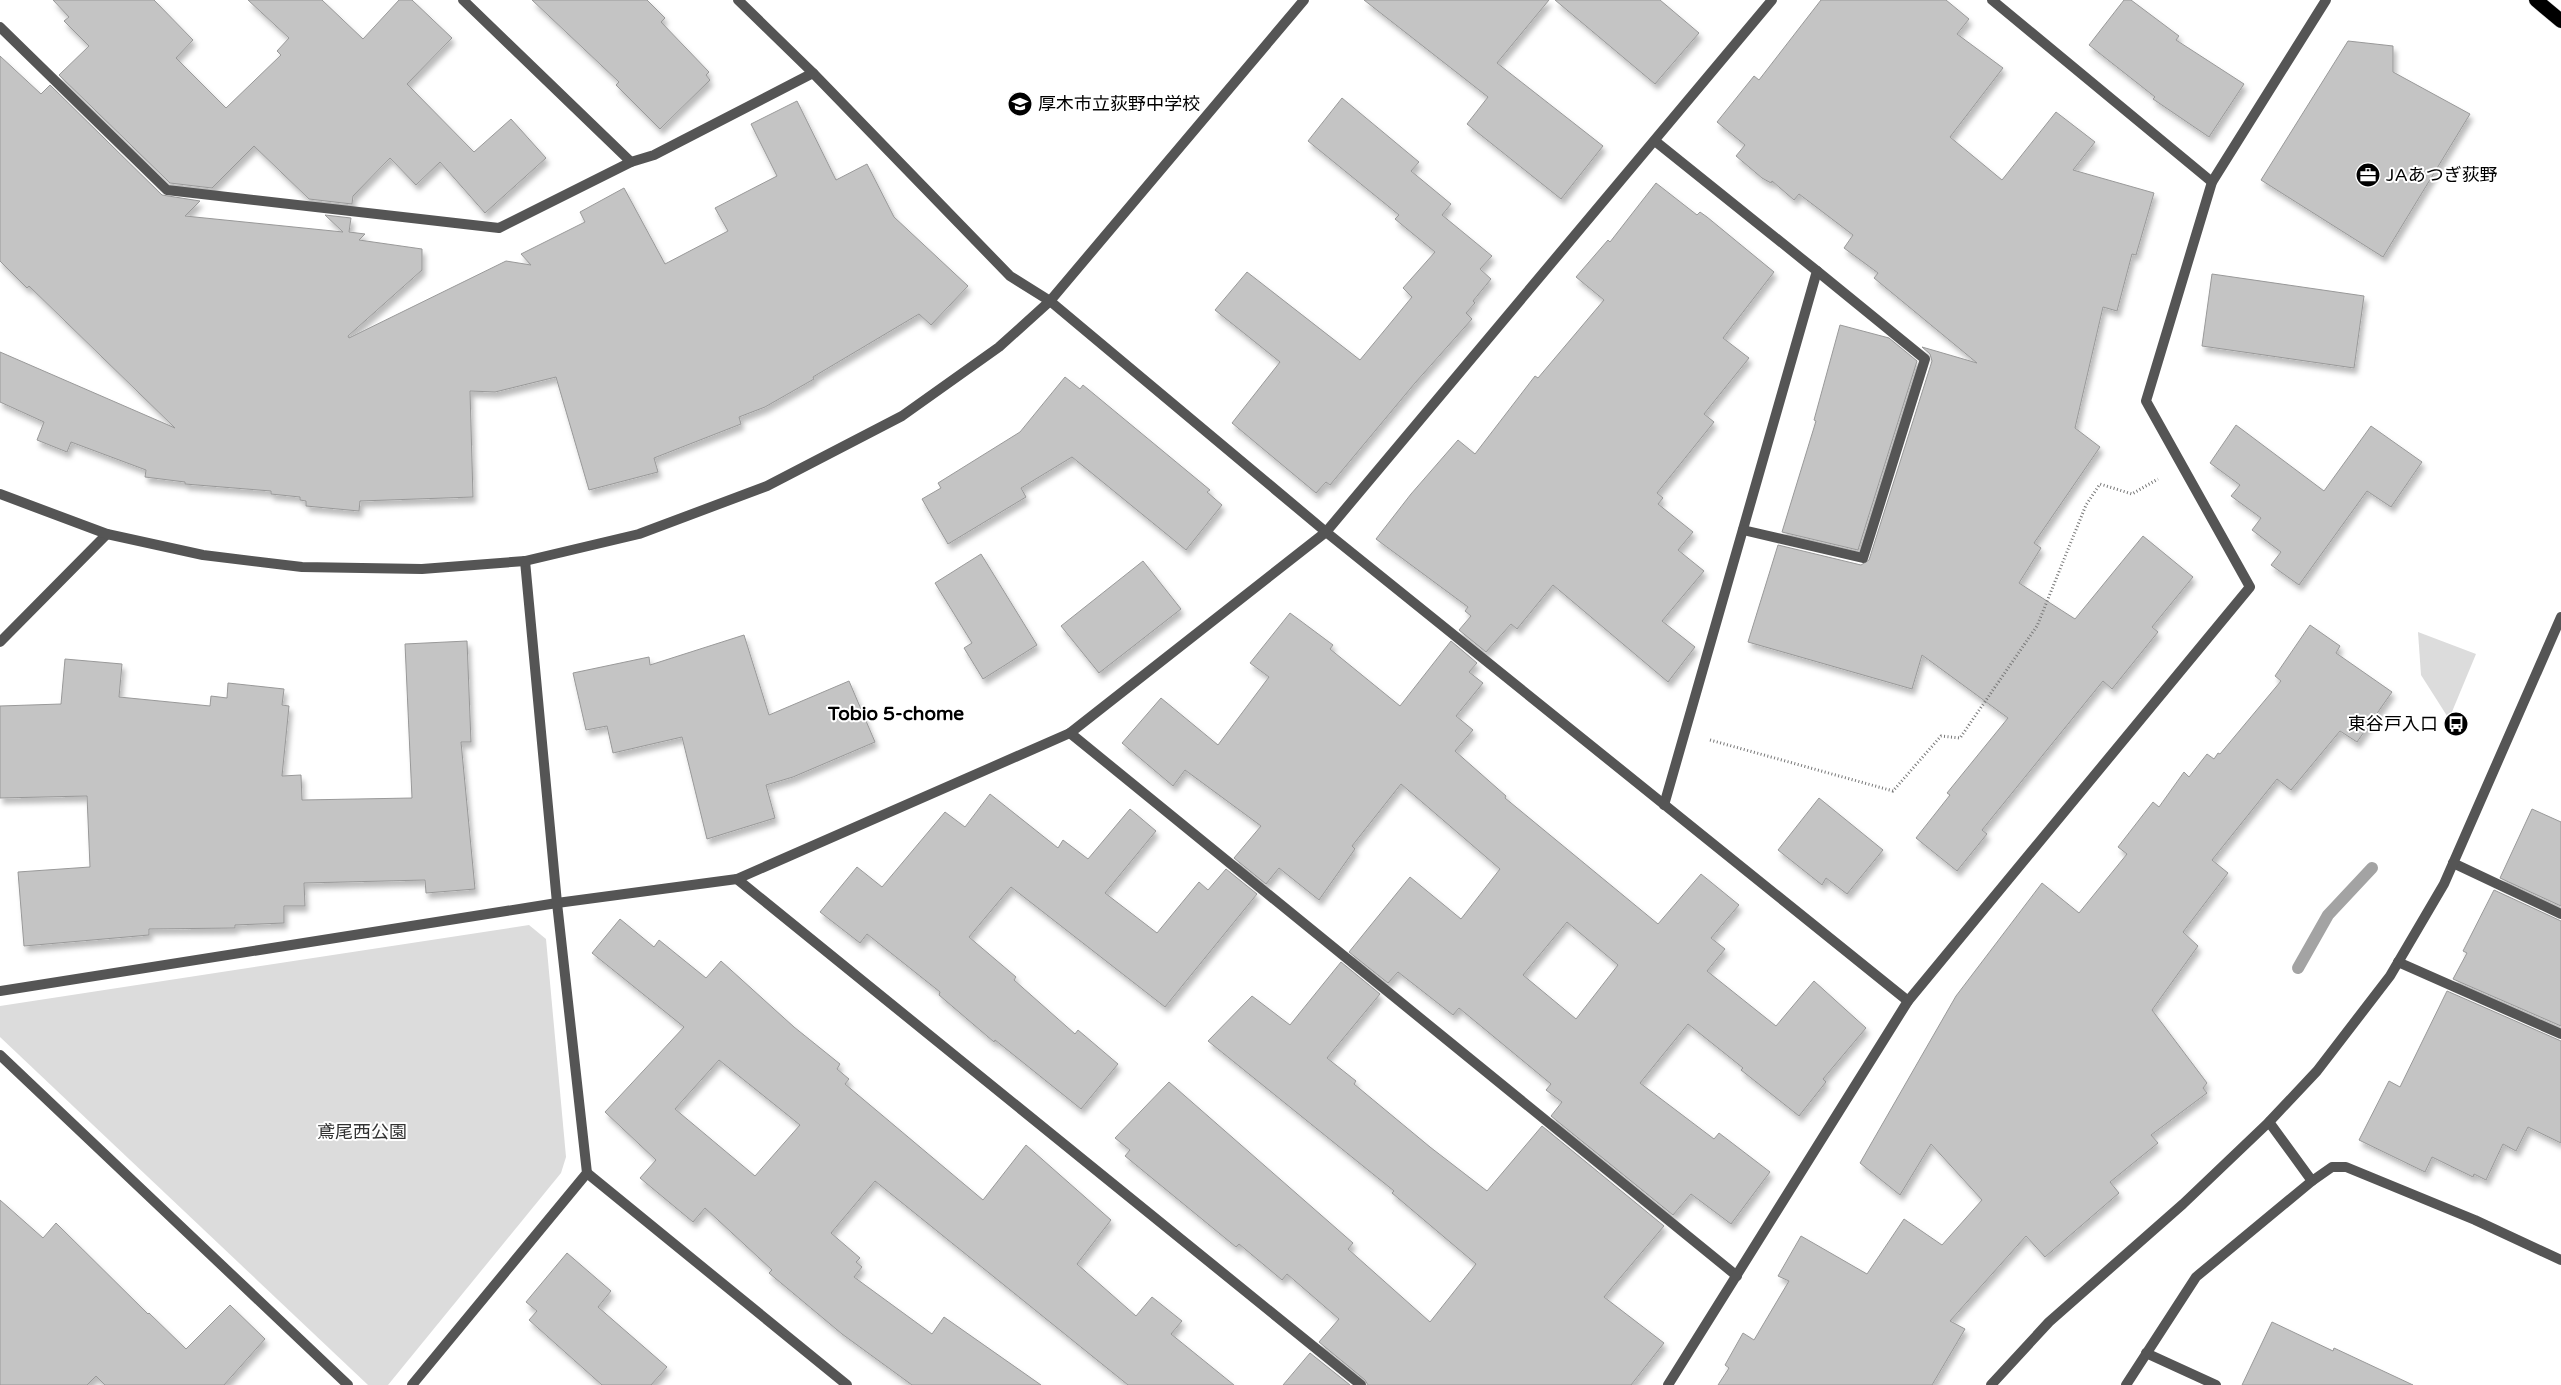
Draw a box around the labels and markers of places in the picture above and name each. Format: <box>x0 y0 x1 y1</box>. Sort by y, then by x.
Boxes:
school or university icon: 厚木市立荻野中学校 <box>1007 91 1033 117</box>
place label: 厚木市立荻野中学校 <box>1038 93 1200 115</box>
office icon: JAあつぎ荻野 <box>2355 162 2381 188</box>
place label: JAあつぎ荻野 <box>2386 164 2498 186</box>
bus stop icon: 東谷戸入口 <box>2443 711 2469 737</box>
place label: 東谷戸入口 <box>2348 713 2438 735</box>

